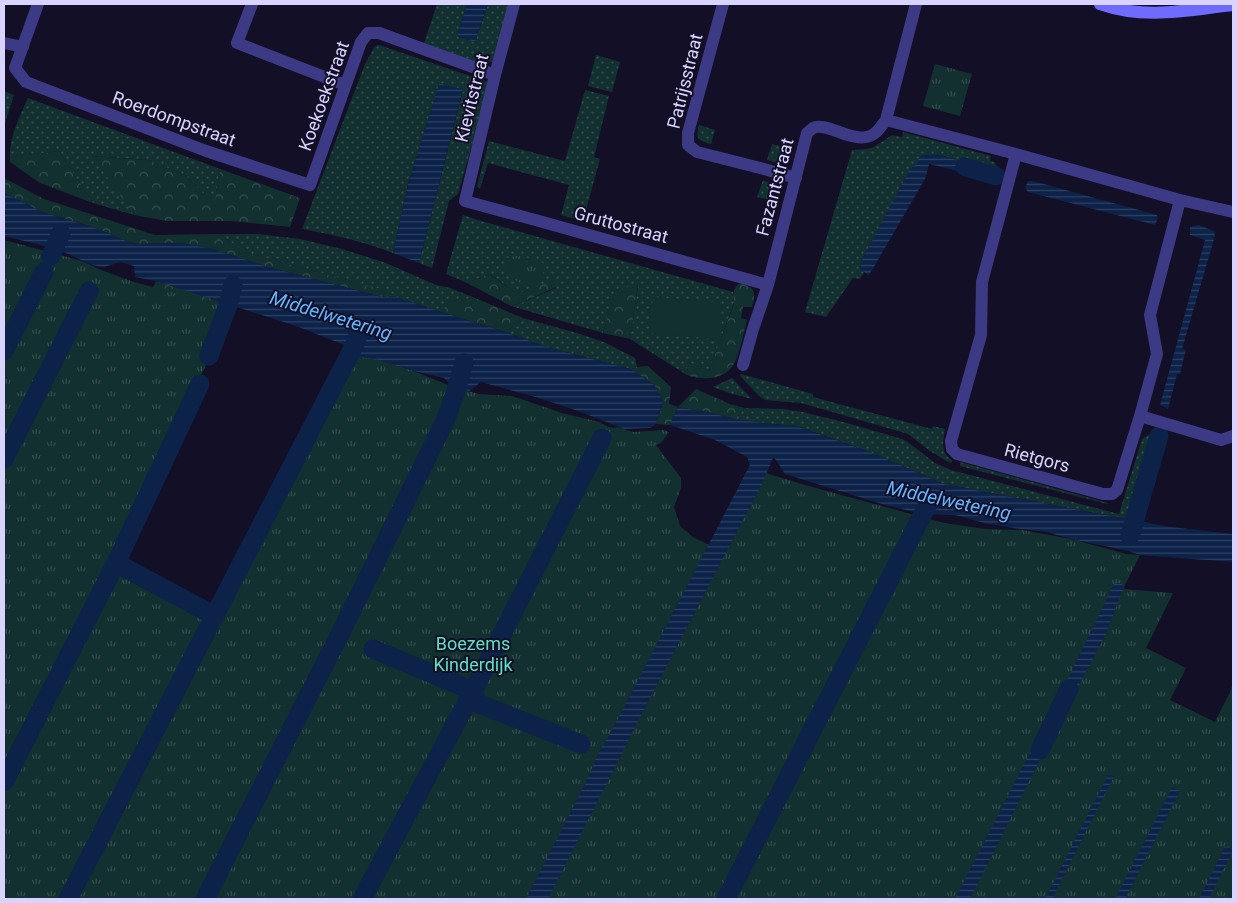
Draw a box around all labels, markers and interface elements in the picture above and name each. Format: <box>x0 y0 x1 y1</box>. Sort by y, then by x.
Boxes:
street label: Patrijsstraat <box>663 31 707 131</box>
street label: Koekoekstraat <box>294 38 353 154</box>
street label: Kievitstraat <box>450 51 493 144</box>
street label: Roerdompstraat <box>110 87 239 151</box>
street label: Fazantstraat <box>751 136 798 238</box>
street label: Gruttostraat <box>572 202 671 247</box>
water label: Middelwetering <box>267 286 395 345</box>
street label: Rietgors <box>1002 439 1072 476</box>
water label: Middelwetering <box>885 476 1013 525</box>
park label: Boezems Kinderdijk <box>433 633 513 675</box>

